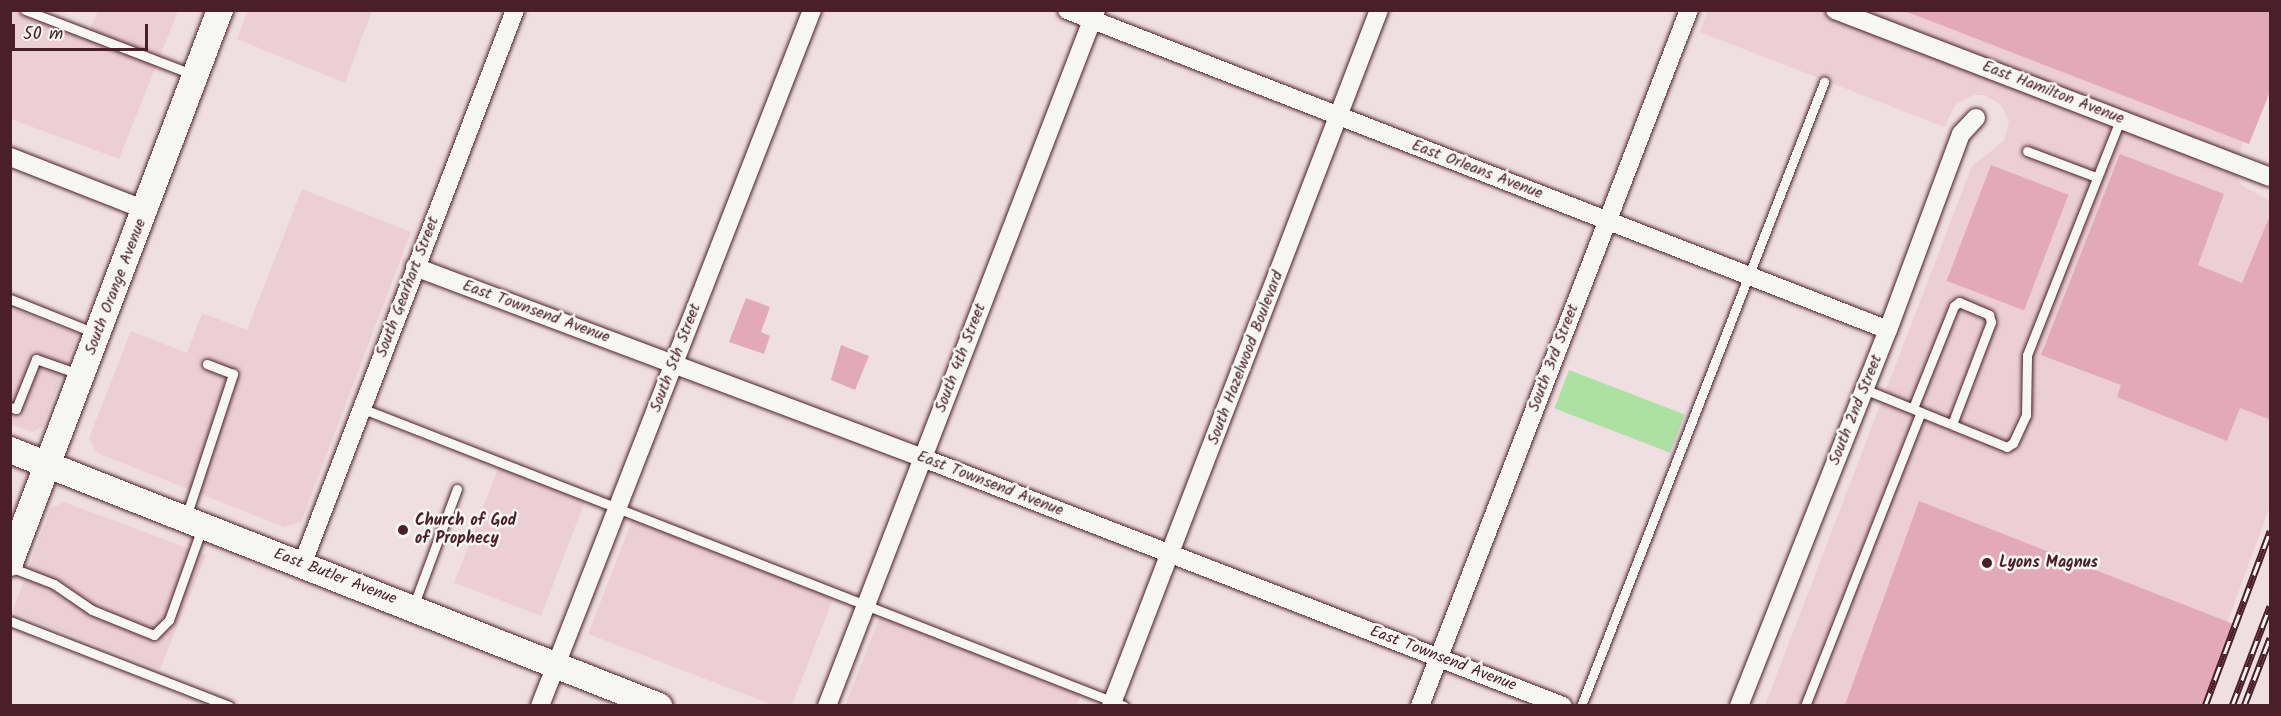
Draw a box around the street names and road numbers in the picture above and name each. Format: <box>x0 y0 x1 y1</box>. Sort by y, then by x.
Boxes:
street label: East Hamilton Avenue <box>1979 57 2127 129</box>
street label: East Orleans Avenue <box>1409 136 1545 204</box>
street label: South Gearhart Street <box>372 214 444 360</box>
street label: South Orange Avenue <box>81 216 151 358</box>
street label: South Hazelwood Boulevard <box>1204 268 1288 448</box>
street label: East Townsend Avenue <box>460 276 612 348</box>
street label: South 5th Street <box>646 301 706 415</box>
street label: South 4th Street <box>931 301 991 415</box>
street label: South 3rd Street <box>1525 301 1583 415</box>
street label: South 2nd Street <box>1825 352 1887 468</box>
street label: East Townsend Avenue <box>914 447 1066 521</box>
street label: East Butler Avenue <box>271 545 399 609</box>
street label: East Townsend Avenue <box>1367 622 1519 696</box>

